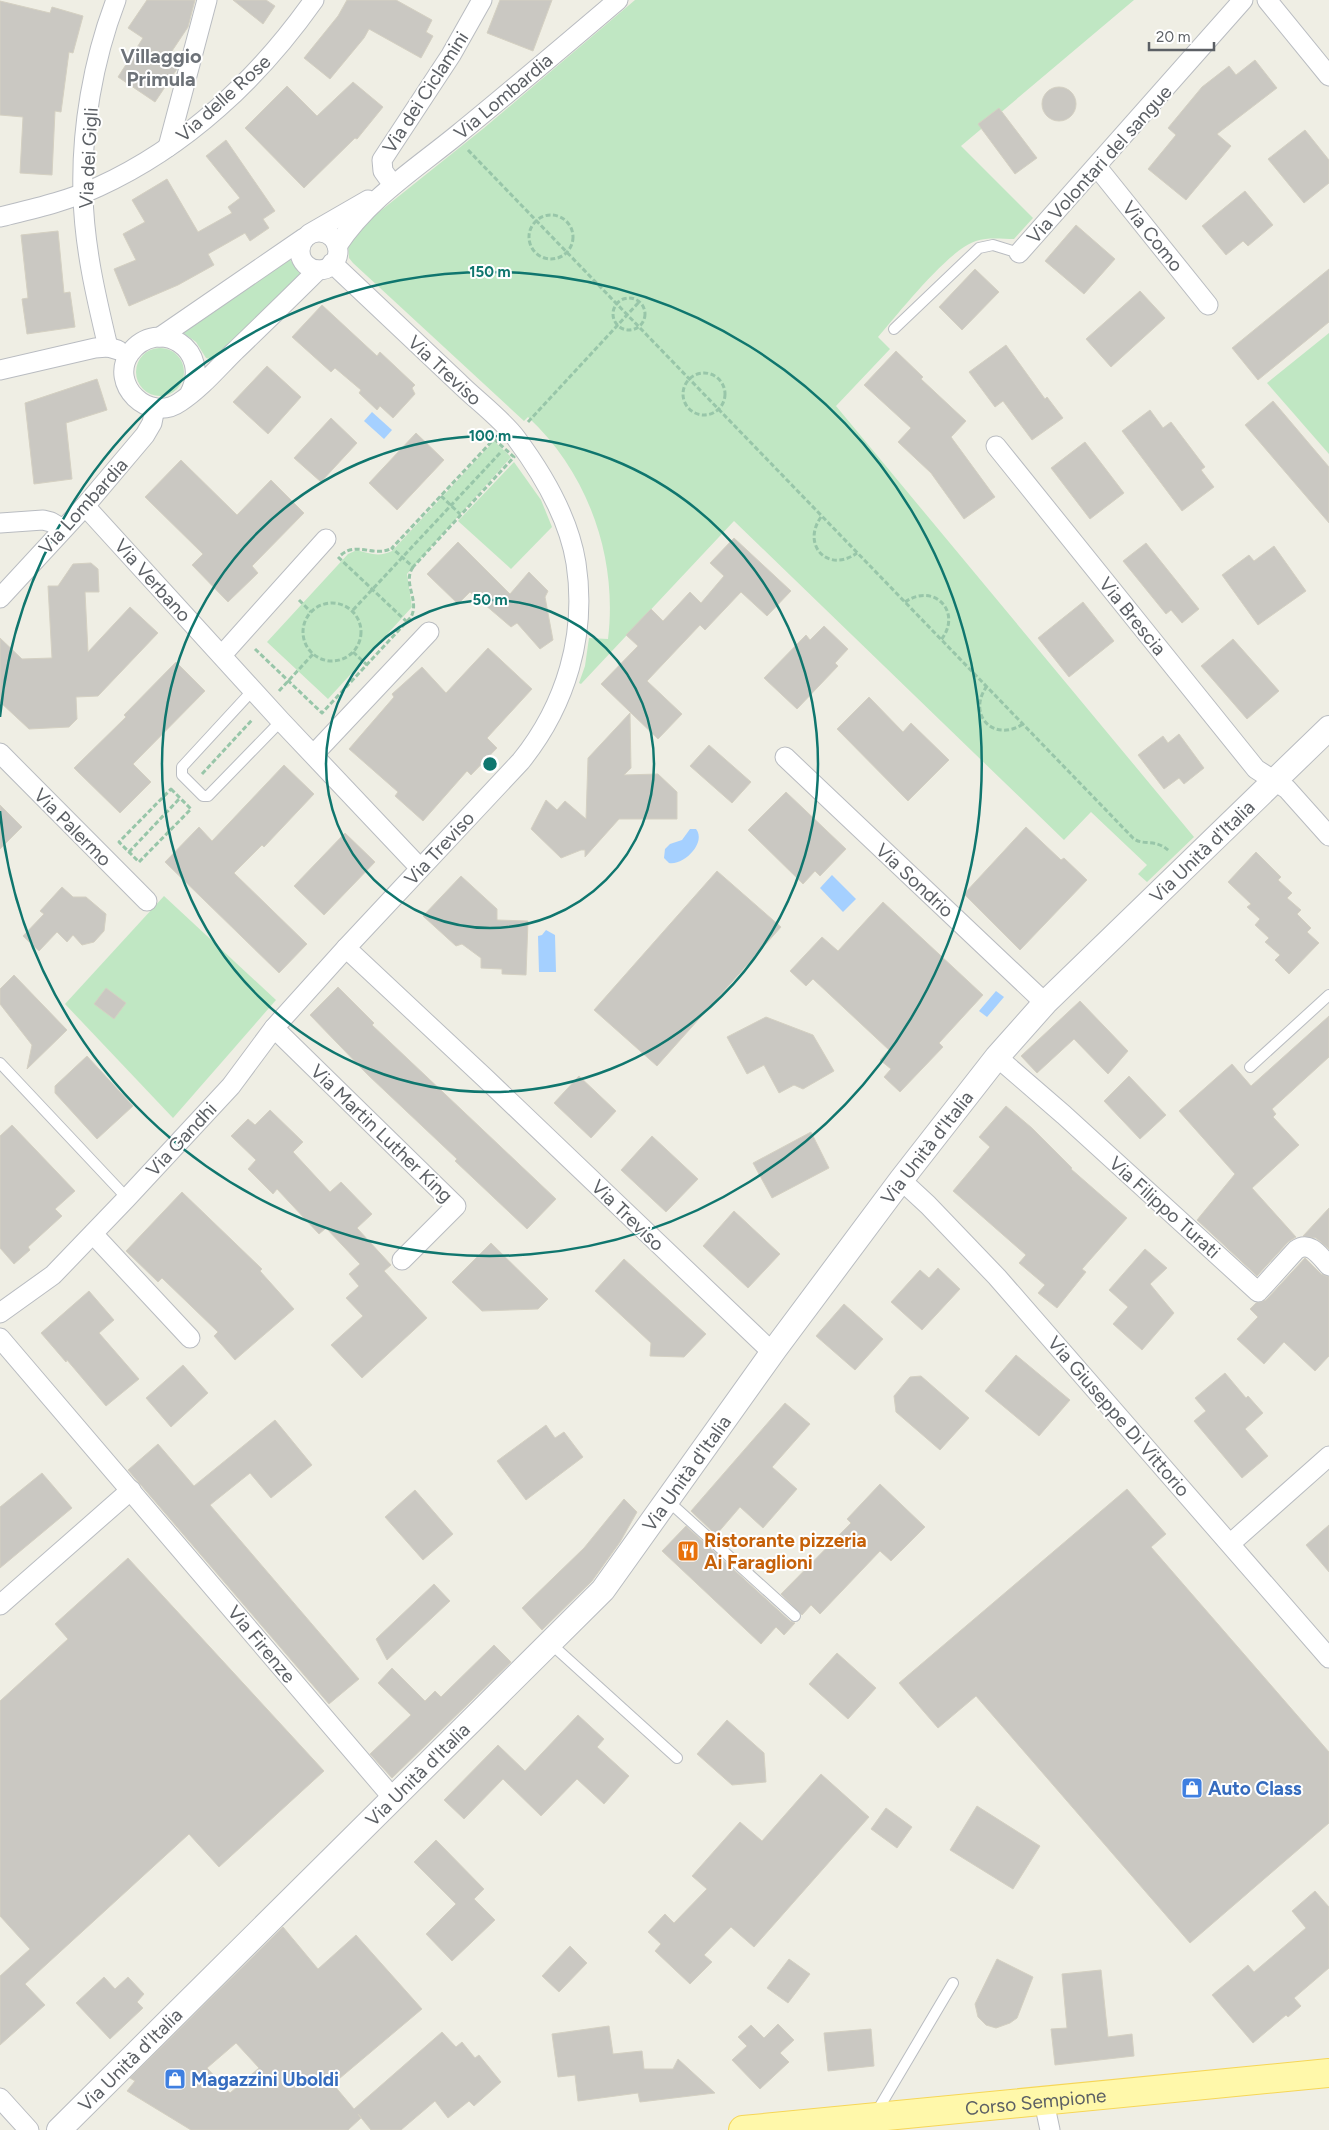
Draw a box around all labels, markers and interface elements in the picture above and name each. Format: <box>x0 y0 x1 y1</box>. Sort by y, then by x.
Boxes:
scale bar <box>1149 20 1214 52</box>
street label: Via dei Ciclamini <box>378 27 473 157</box>
text: 20 m <box>1156 28 1190 46</box>
district label: Villaggio Primula <box>120 44 202 91</box>
street label: Via Lombardia <box>449 49 557 144</box>
street label: Via delle Rose <box>171 50 275 147</box>
street label: Via Volontari del sangue <box>1022 80 1177 248</box>
street label: Via dei Gigli <box>74 107 103 209</box>
street label: Via Como <box>1117 196 1188 276</box>
text: 150 m <box>469 263 511 281</box>
street label: Via Treviso <box>403 330 486 410</box>
text: 100 m <box>469 427 511 445</box>
street label: Via Lombardia <box>34 453 133 559</box>
street label: Via Verbano <box>109 534 196 627</box>
street label: Via Brescia <box>1094 573 1171 660</box>
text: 50 m <box>472 591 508 609</box>
centre of rings <box>481 755 499 773</box>
street label: Via Palermo <box>29 784 116 871</box>
street label: Via Unità d'Italia <box>1145 795 1259 907</box>
street label: Via Treviso <box>399 807 479 890</box>
street label: Via Sondrio <box>871 838 958 922</box>
street label: Via Martin Luther King <box>306 1060 457 1207</box>
street label: Via Unità d'Italia <box>876 1086 978 1209</box>
street label: Via Gandhi <box>141 1098 221 1181</box>
street label: Via Filippo Turati <box>1104 1152 1225 1263</box>
street label: Via Treviso <box>586 1175 669 1256</box>
street label: Via Giuseppe Di Vittorio <box>1043 1331 1195 1501</box>
street label: Via Unità d'Italia <box>638 1411 736 1536</box>
place label: Ristorante pizzeria Ai Faraglioni <box>704 1529 867 1574</box>
restaurant icon: Ristorante pizzeria Ai Faraglioni <box>676 1539 700 1563</box>
street label: Via Firenze <box>223 1601 301 1688</box>
street label: Via Unità d'Italia <box>361 1718 475 1831</box>
shop icon: Auto Class <box>1180 1776 1204 1800</box>
place label: Auto Class <box>1208 1777 1302 1800</box>
street label: Via Unità d'Italia <box>74 2003 187 2116</box>
shop icon: Magazzini Uboldi <box>163 2067 187 2091</box>
place label: Magazzini Uboldi <box>191 2068 339 2091</box>
street label: Corso Sempione <box>964 2084 1107 2120</box>

